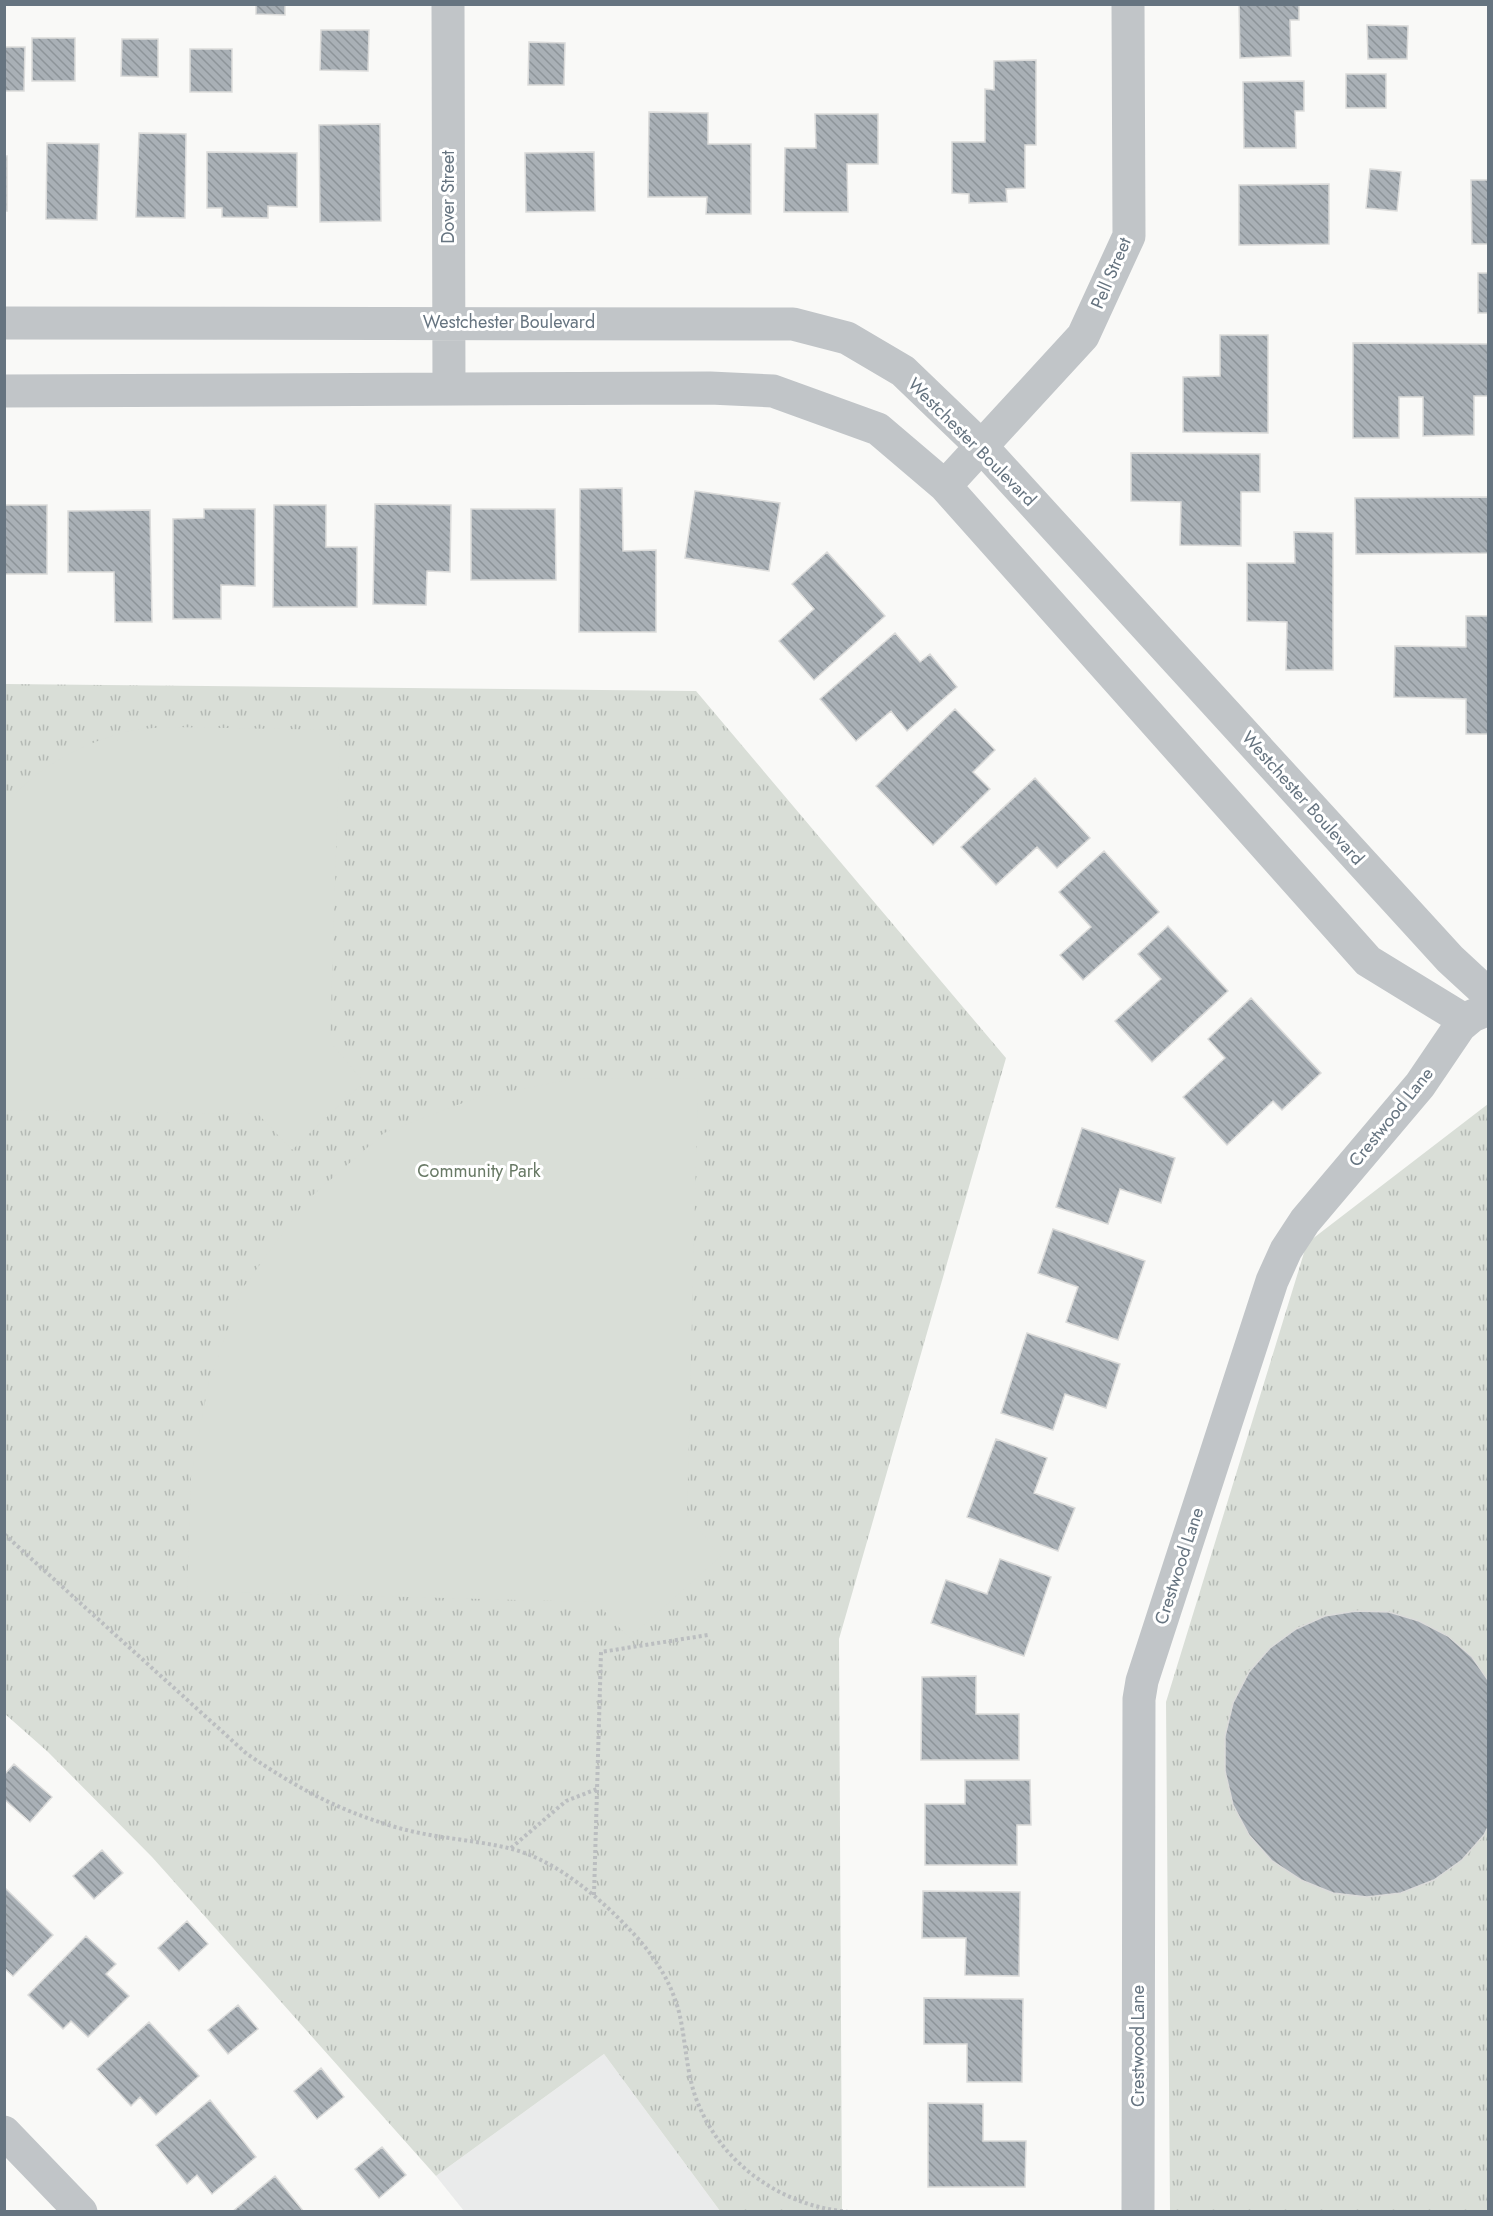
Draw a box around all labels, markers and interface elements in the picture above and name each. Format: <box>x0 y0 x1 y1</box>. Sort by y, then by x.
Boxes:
street label: Dover Street <box>435 150 461 244</box>
street label: Pell Street <box>1084 233 1138 313</box>
street label: Westchester Boulevard <box>423 309 595 335</box>
street label: Westchester Boulevard <box>902 372 1042 512</box>
street label: Westchester Boulevard <box>1236 725 1370 871</box>
street label: Crestwood Lane <box>1343 1061 1439 1173</box>
park label: Community Park <box>417 1158 541 1184</box>
street label: Crestwood Lane <box>1148 1504 1210 1628</box>
street label: Crestwood Lane <box>1125 1985 1151 2107</box>

